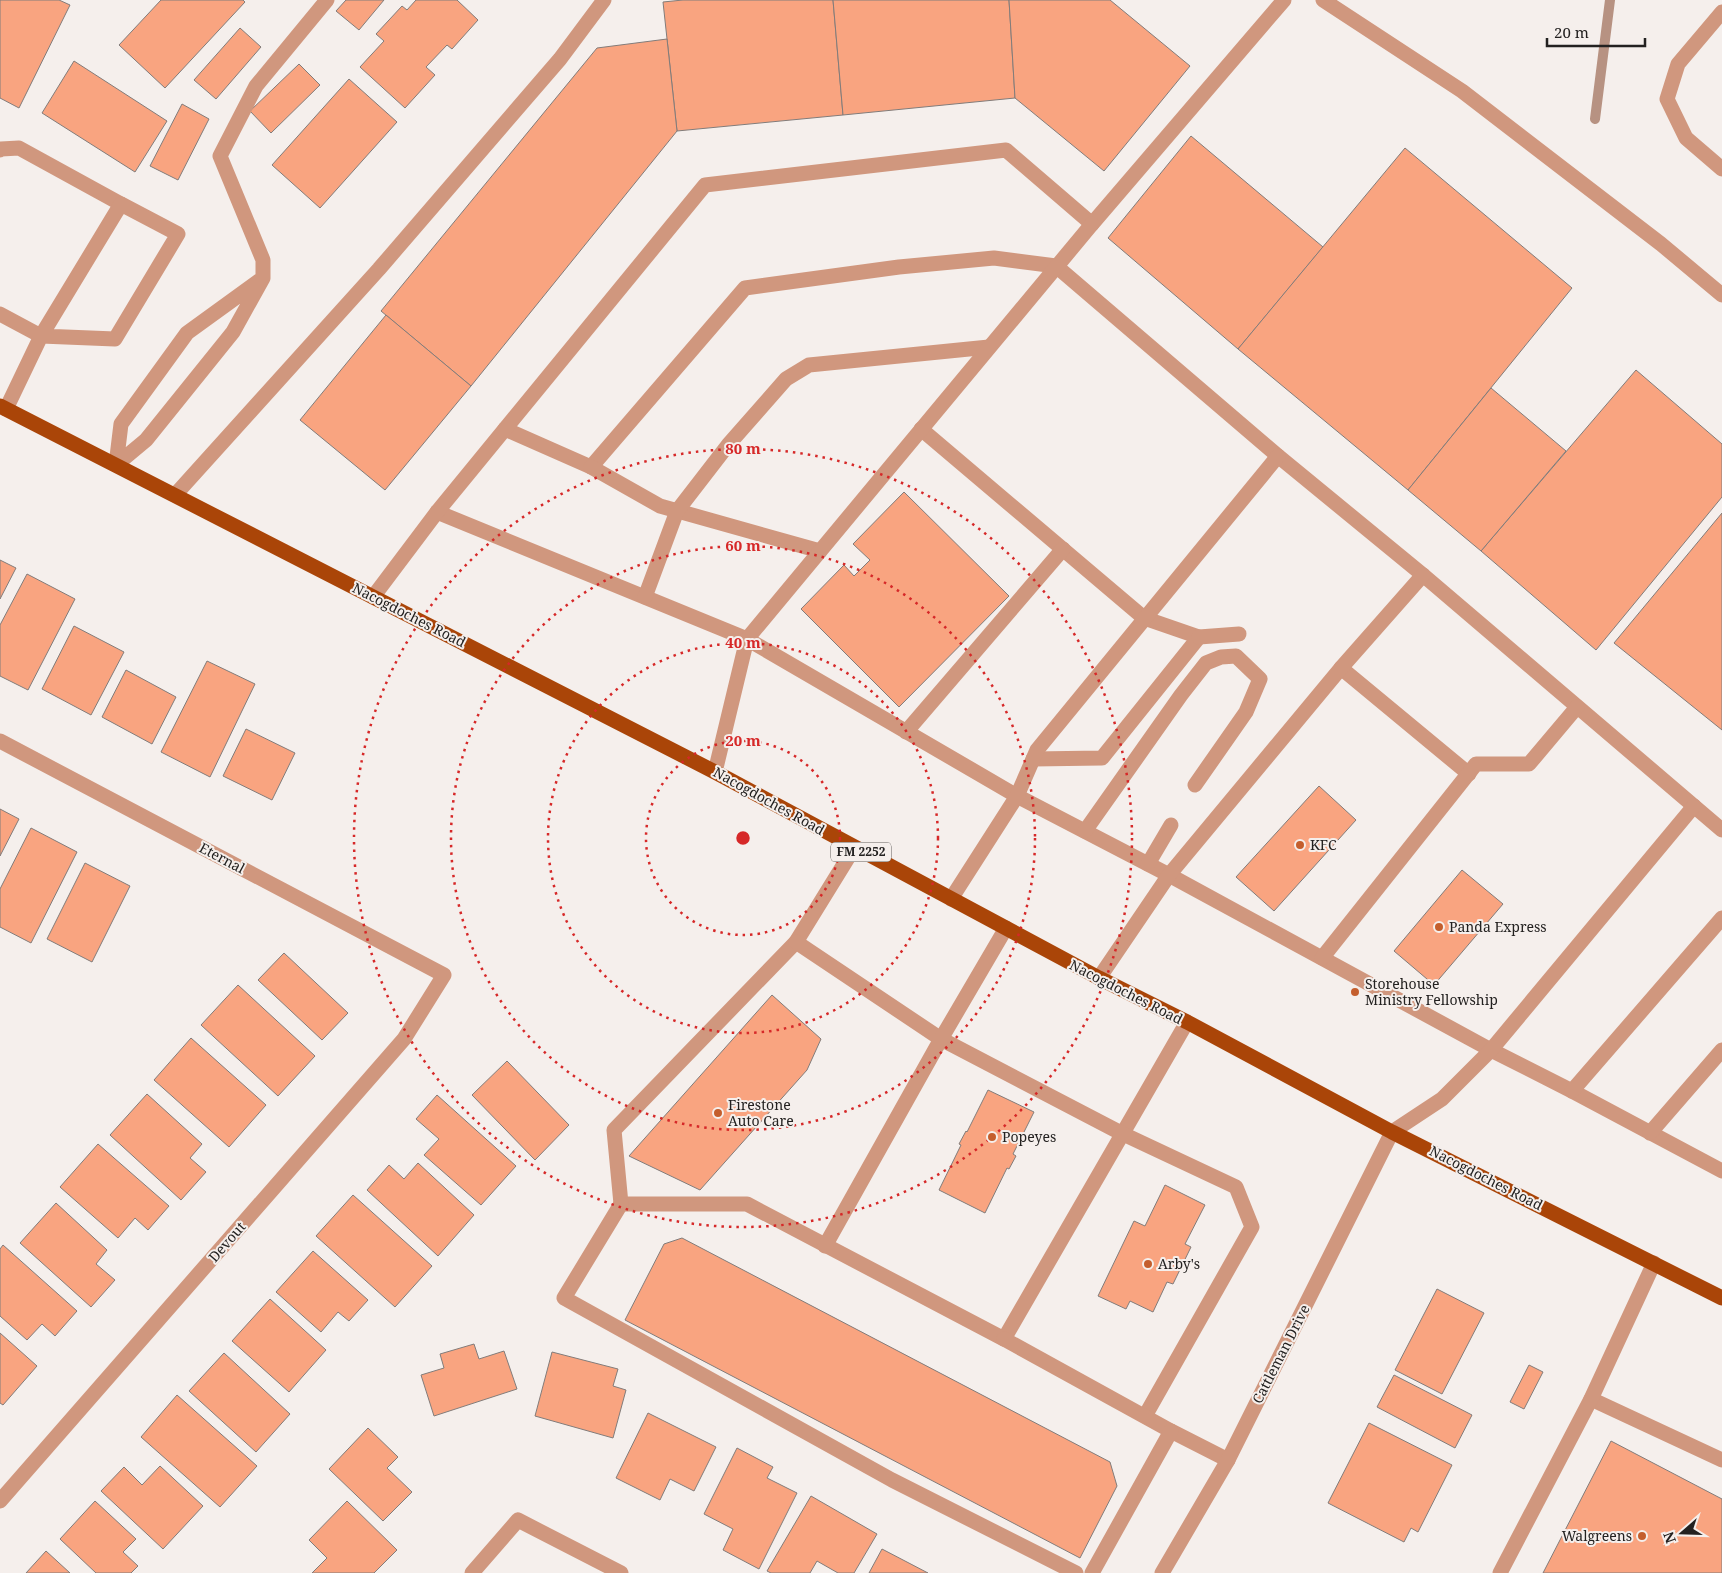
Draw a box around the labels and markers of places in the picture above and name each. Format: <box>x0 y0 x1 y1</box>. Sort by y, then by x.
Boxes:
centre of rings <box>734 829 752 847</box>
place label: KFC <box>1310 835 1337 854</box>
marker: KFC <box>1294 839 1306 851</box>
place label: Panda Express <box>1449 917 1547 936</box>
marker: Panda Express <box>1433 921 1445 933</box>
place label: Storehouse Ministry Fellowship <box>1365 974 1498 1009</box>
marker: Storehouse Ministry Fellowship <box>1349 986 1361 998</box>
place label: Firestone Auto Care <box>728 1095 794 1130</box>
marker: Firestone Auto Care <box>712 1107 724 1119</box>
place label: Popeyes <box>1002 1127 1056 1146</box>
marker: Popeyes <box>986 1131 998 1143</box>
place label: Arby's <box>1158 1254 1200 1273</box>
marker: Arby's <box>1142 1258 1154 1270</box>
place label: Walgreens <box>1562 1526 1632 1545</box>
marker: Walgreens <box>1636 1530 1648 1542</box>

